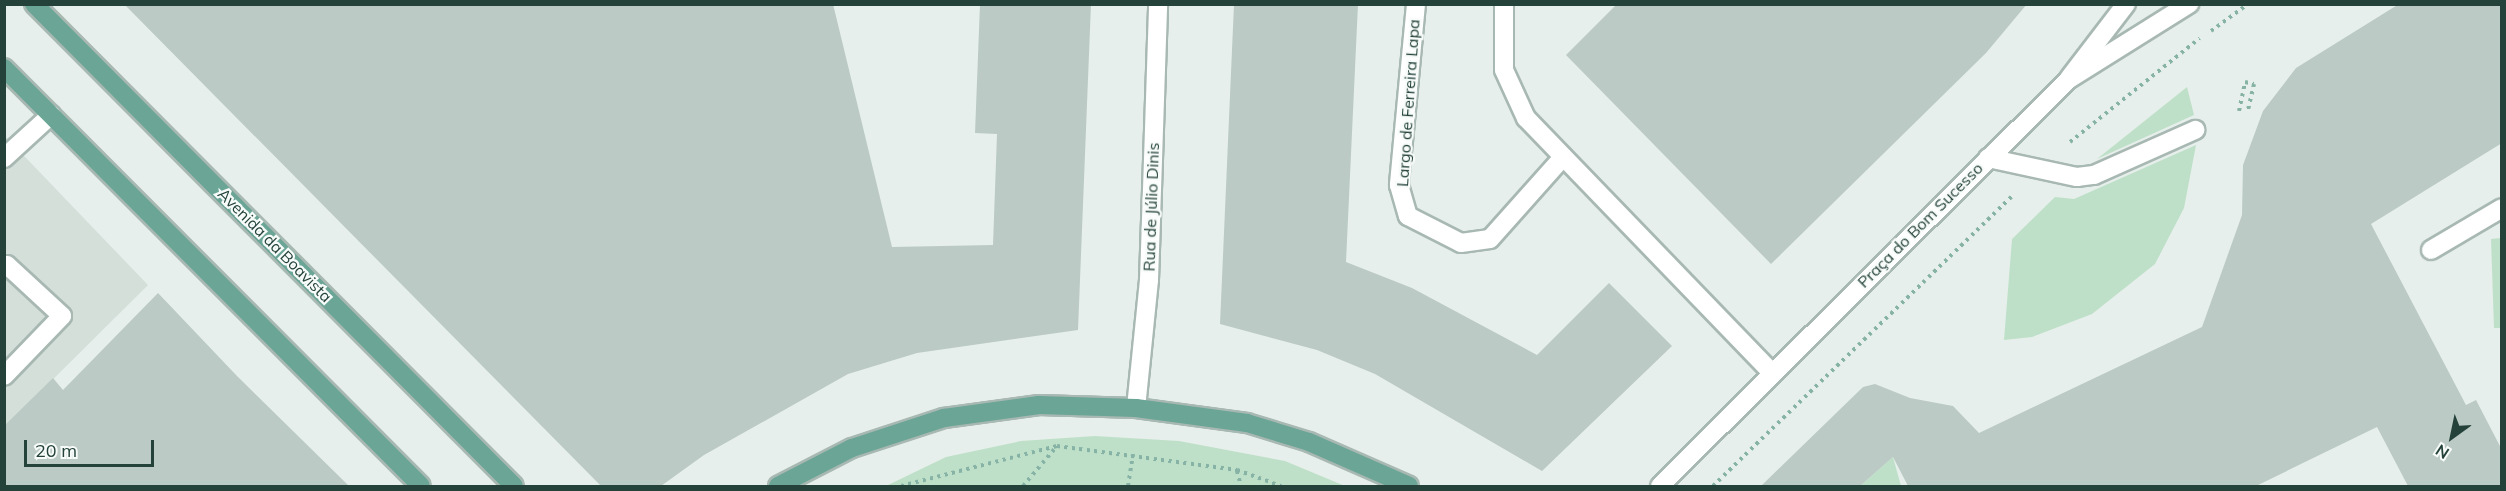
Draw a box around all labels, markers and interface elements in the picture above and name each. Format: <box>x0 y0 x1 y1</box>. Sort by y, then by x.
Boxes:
street label: Largo de Ferreira Lapa <box>1393 19 1423 187</box>
street label: Rua de Júlio Dinis <box>1139 142 1163 272</box>
street label: Praça do Bom Sucesso <box>1853 158 1987 292</box>
street label: Avenida da Boavista <box>214 184 336 306</box>
north arrow <box>2422 407 2482 467</box>
scale bar <box>27 428 158 466</box>
text: 20 m <box>35 439 77 462</box>
text: N <box>2432 440 2453 464</box>

